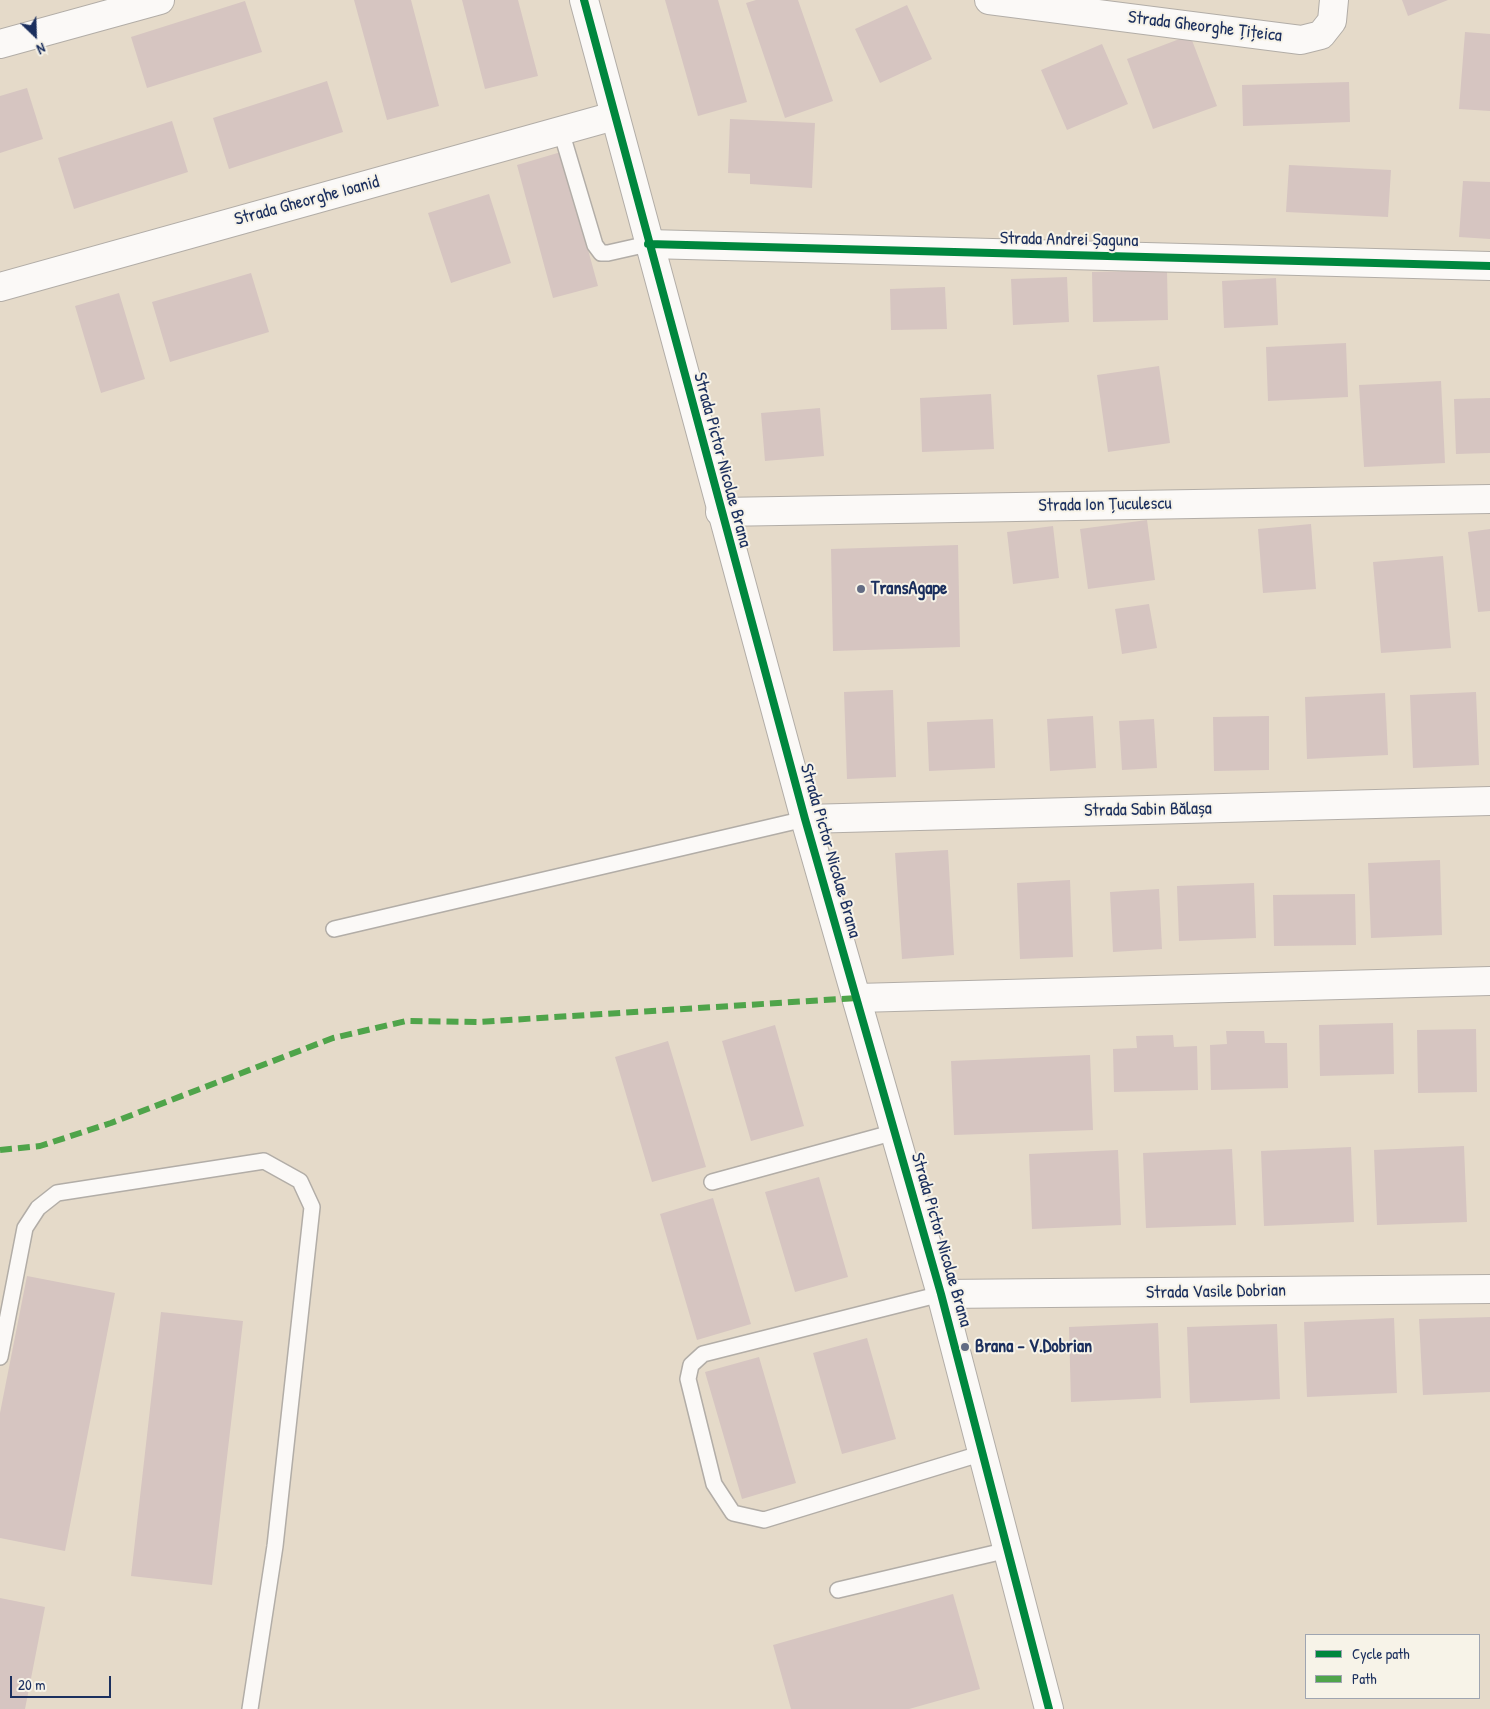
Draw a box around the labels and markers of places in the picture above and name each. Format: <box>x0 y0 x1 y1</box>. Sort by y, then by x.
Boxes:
place label: TransAgape <box>871 578 947 600</box>
marker: TransAgape <box>855 583 867 595</box>
place label: Brana - V.Dobrian <box>975 1336 1092 1358</box>
marker: Brana - V.Dobrian <box>959 1341 971 1353</box>

